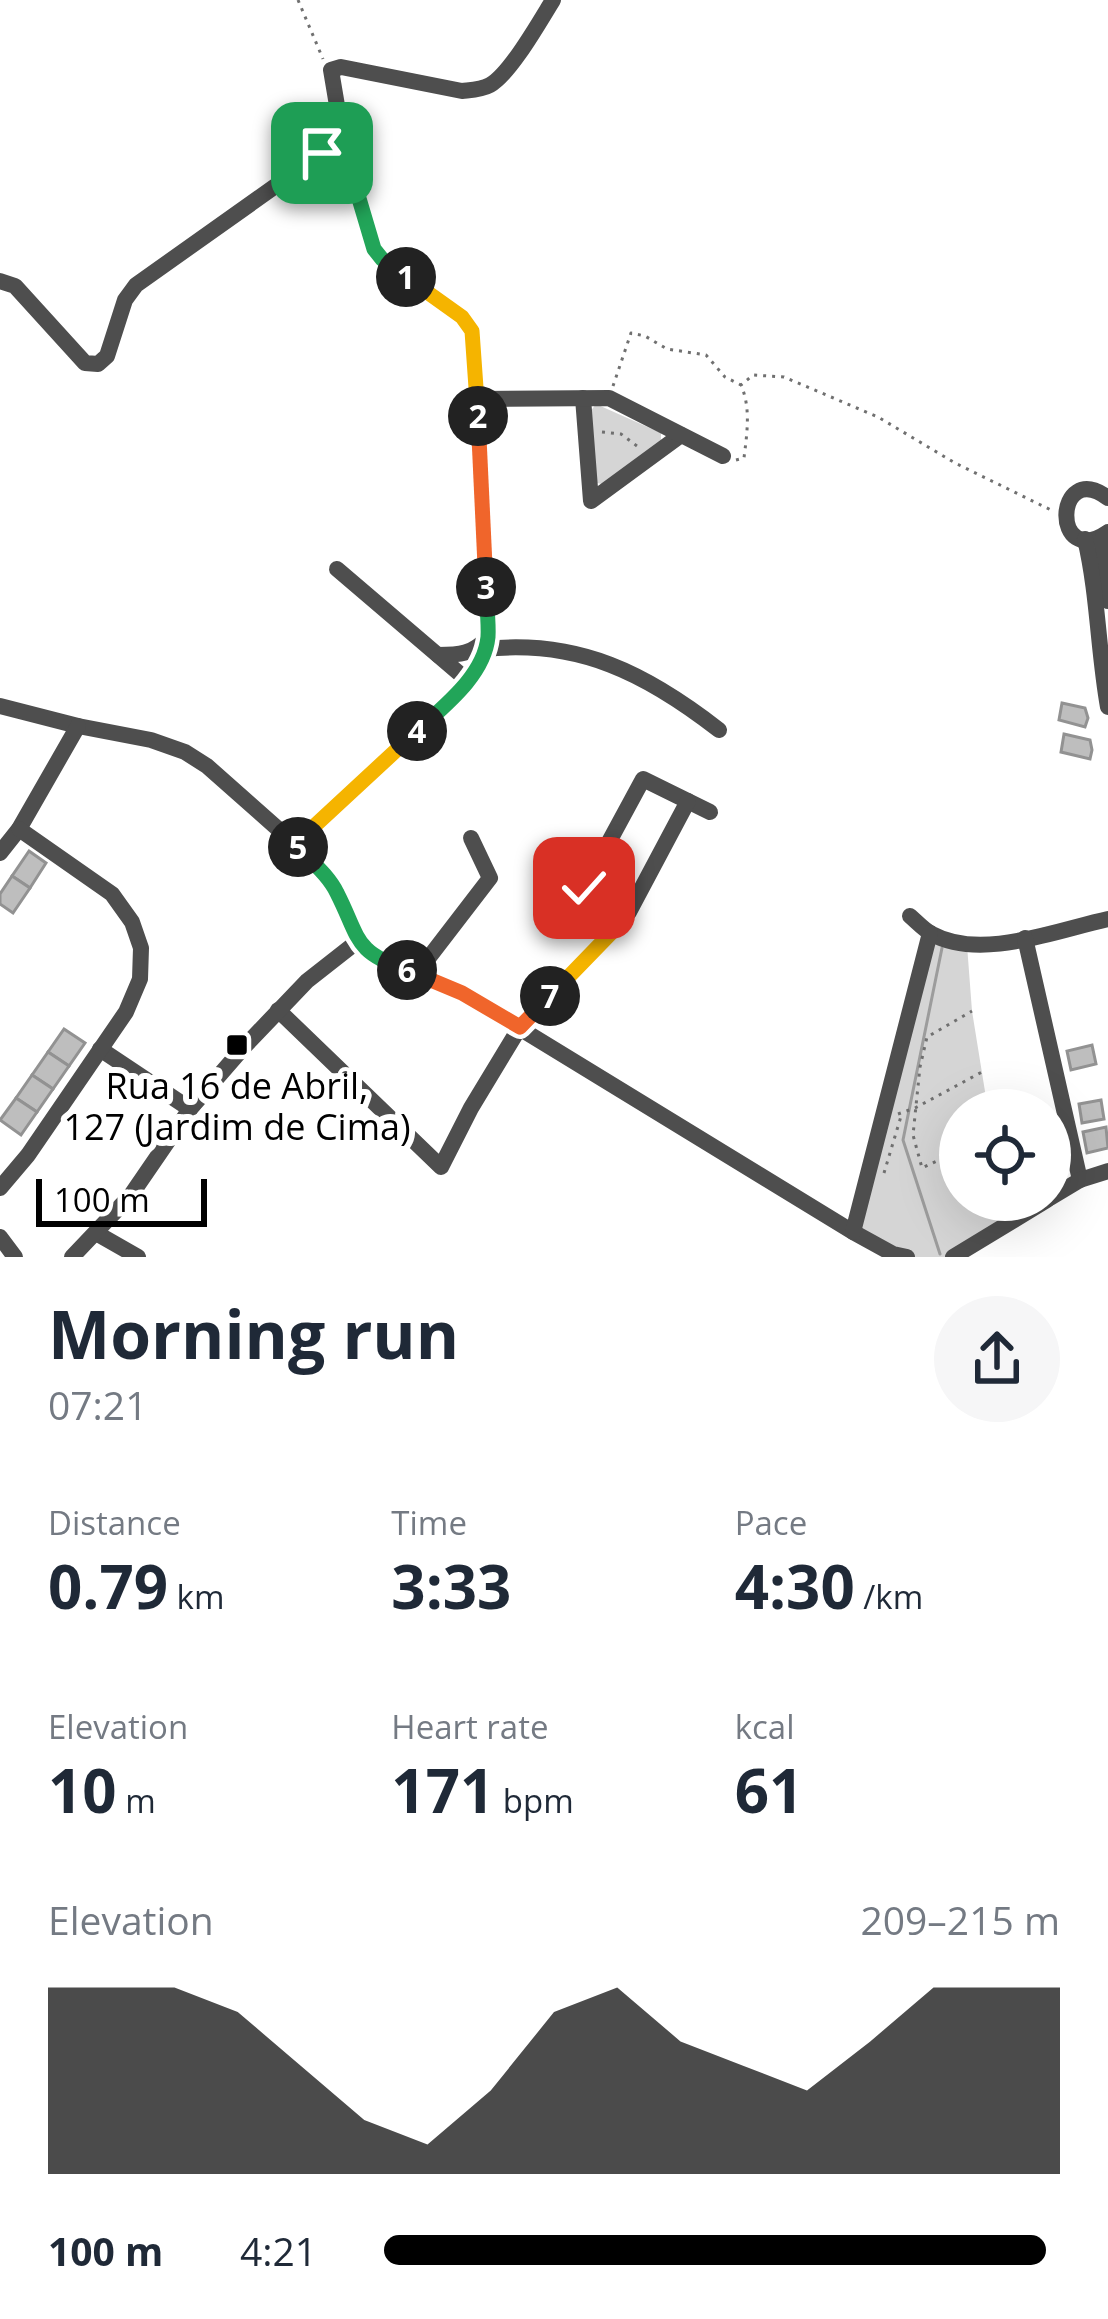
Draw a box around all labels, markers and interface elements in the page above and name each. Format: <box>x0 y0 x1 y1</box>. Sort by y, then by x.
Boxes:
pin <box>271 102 373 204</box>
icon: arrive <box>289 120 355 186</box>
pin: 1 <box>376 247 436 307</box>
text: 1 <box>397 254 415 299</box>
pin: 2 <box>448 386 508 446</box>
text: 2 <box>469 393 487 438</box>
pin: 3 <box>456 557 516 617</box>
text: 3 <box>477 564 495 609</box>
pin: 4 <box>387 701 447 761</box>
text: 4 <box>408 708 426 753</box>
pin: 5 <box>268 817 328 877</box>
text: 5 <box>289 824 307 869</box>
pin <box>533 837 635 939</box>
icon: check <box>551 855 617 921</box>
pin: 6 <box>377 940 437 1000</box>
text: 6 <box>398 947 416 992</box>
pin: 7 <box>520 966 580 1026</box>
text: 7 <box>541 973 559 1018</box>
marker: Rua 16 de Abril, 127 (Jardim de Cima) <box>224 1032 250 1058</box>
place label: Rua 16 de Abril, 127 (Jardim de Cima) <box>63 1061 411 1151</box>
map controls <box>939 1089 1071 1221</box>
button: locate <box>939 1089 1071 1221</box>
scale bar <box>36 1173 207 1226</box>
text: 100 m <box>54 1177 150 1222</box>
text: Morning run <box>48 1288 459 1378</box>
button: share <box>934 1296 1060 1422</box>
text: 07:21 <box>48 1378 147 1431</box>
text: Distance <box>48 1500 181 1545</box>
text: Time <box>391 1500 467 1545</box>
text: Pace <box>735 1500 807 1545</box>
text: 0.79 <box>48 1545 168 1627</box>
text: 3:33 <box>391 1545 511 1627</box>
text: 4:30 <box>735 1545 855 1627</box>
text: km <box>168 1574 225 1619</box>
text: /km <box>855 1574 923 1619</box>
text: Elevation <box>48 1704 188 1749</box>
text: Heart rate <box>391 1704 548 1749</box>
text: kcal <box>735 1704 794 1749</box>
text: 10 <box>48 1749 117 1831</box>
text: 171 <box>391 1749 494 1831</box>
text: 61 <box>735 1749 803 1831</box>
text: m <box>117 1778 156 1823</box>
text: bpm <box>494 1778 574 1823</box>
text: Elevation <box>48 1893 214 1946</box>
text: 209–215 m <box>860 1893 1060 1946</box>
text: 100 m <box>48 2224 163 2277</box>
text: 4:21 <box>240 2224 317 2277</box>

